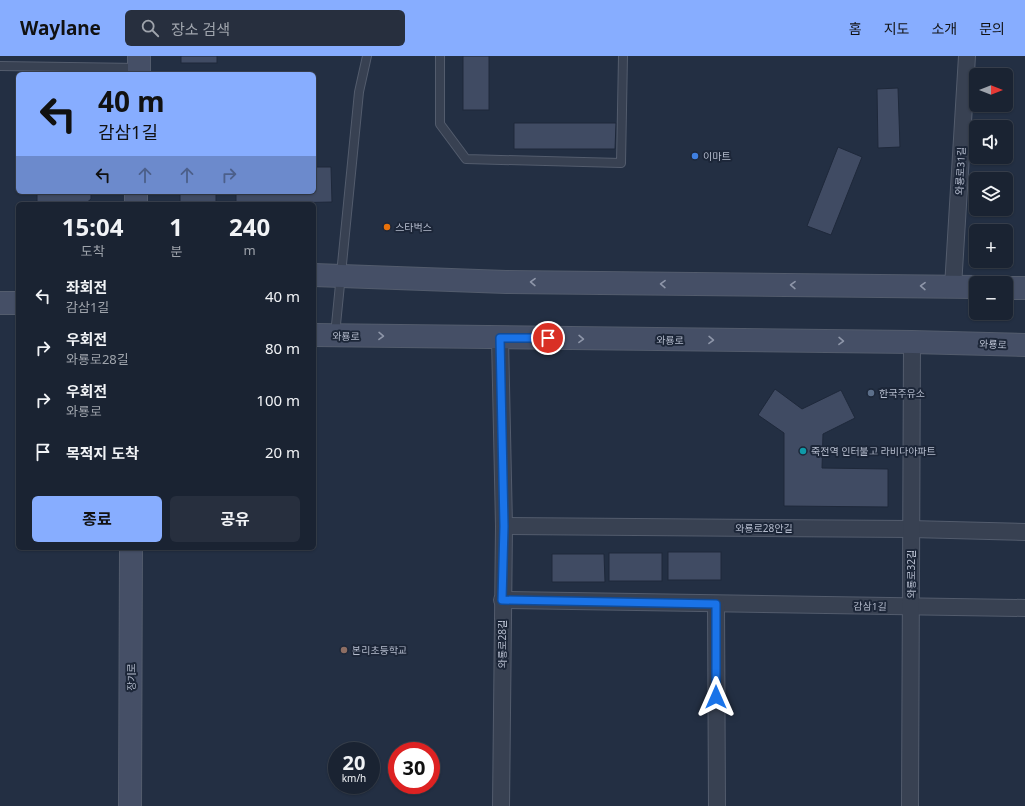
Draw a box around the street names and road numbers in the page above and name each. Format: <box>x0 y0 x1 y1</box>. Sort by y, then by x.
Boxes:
street label: 와룡로31길 <box>952 147 968 195</box>
street label: 와룡로 <box>332 329 360 343</box>
street label: 와룡로 <box>656 333 684 347</box>
street label: 와룡로 <box>979 337 1007 351</box>
street label: 와룡로28안길 <box>735 521 793 535</box>
street label: 와룡로32길 <box>904 550 918 598</box>
street label: 감삼1길 <box>853 599 887 613</box>
street label: 와룡로28길 <box>495 620 509 668</box>
street label: 장기로 <box>124 663 138 691</box>

